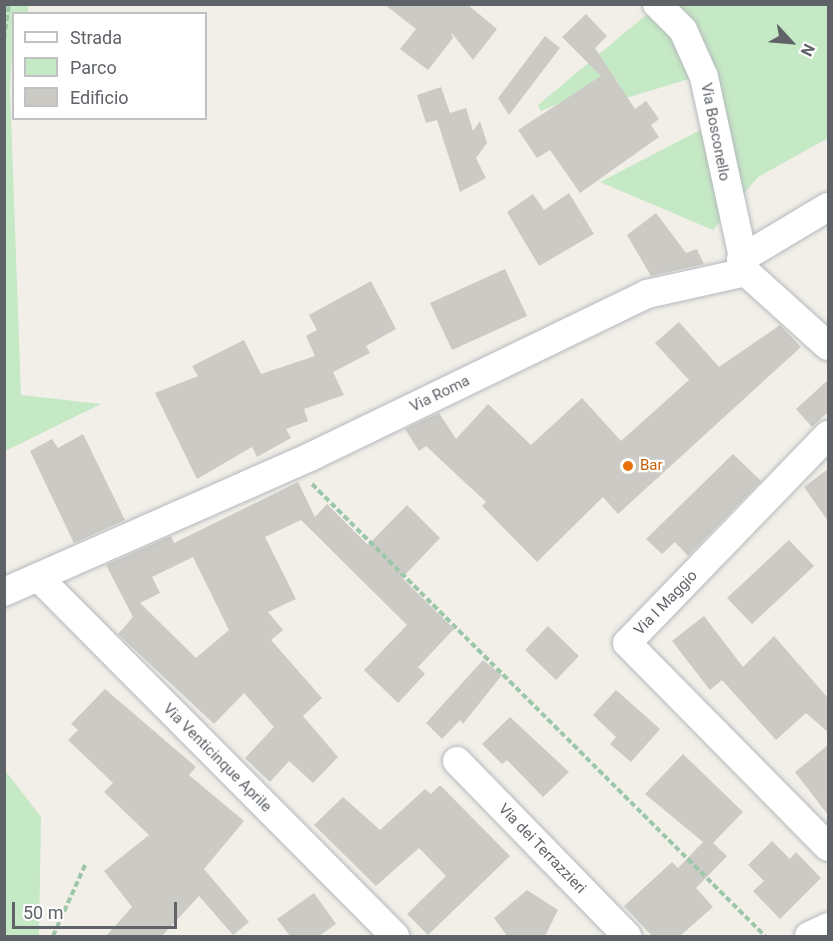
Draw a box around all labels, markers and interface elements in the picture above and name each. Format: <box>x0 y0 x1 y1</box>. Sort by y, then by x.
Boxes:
legend <box>12 12 207 120</box>
north arrow <box>761 12 821 72</box>
text: Strada <box>70 27 122 48</box>
text: N <box>797 41 819 59</box>
text: Parco <box>70 57 117 78</box>
street label: Via Bosconello <box>697 82 733 182</box>
text: Edificio <box>70 87 129 108</box>
street label: Via Roma <box>407 372 473 416</box>
place label: Bar <box>640 457 663 475</box>
marker: Bar <box>621 459 635 473</box>
street label: Via I Maggio <box>631 567 701 639</box>
street label: Via Venticinque Aprile <box>159 700 275 816</box>
street label: Via dei Terrazzieri <box>494 800 590 898</box>
scale bar <box>15 890 180 928</box>
text: 50 m <box>23 902 63 923</box>

